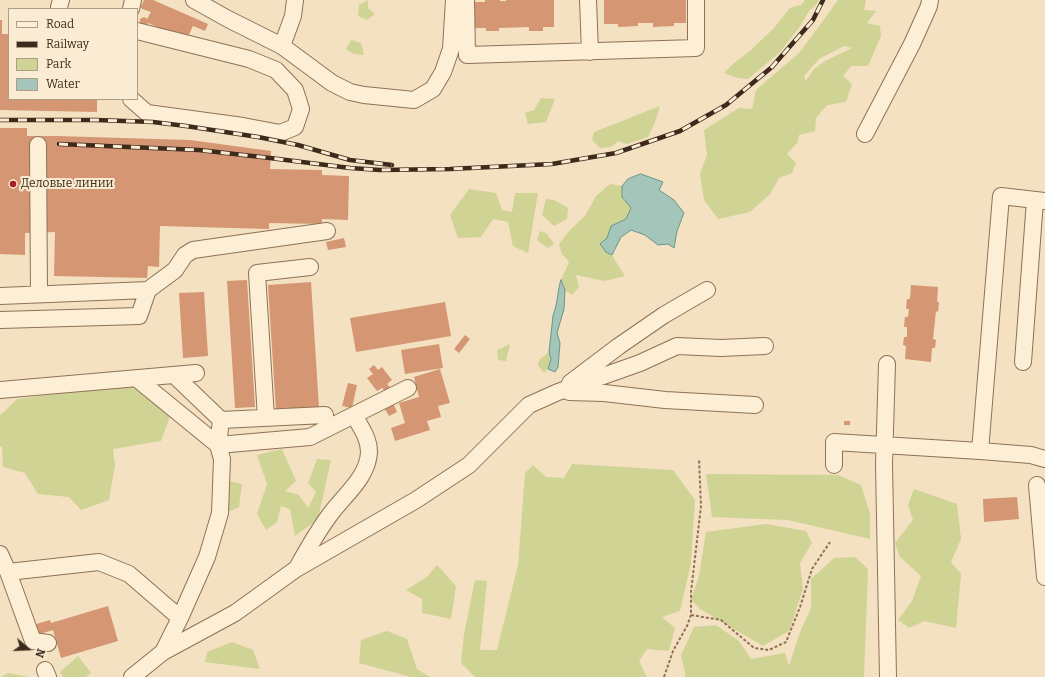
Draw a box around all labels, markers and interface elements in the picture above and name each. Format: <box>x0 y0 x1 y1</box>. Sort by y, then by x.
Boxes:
legend <box>8 8 138 100</box>
text: Road <box>46 17 74 31</box>
text: Railway <box>46 37 89 51</box>
text: Park <box>46 57 71 71</box>
text: Water <box>46 77 80 91</box>
place label: Деловые линии <box>21 177 113 191</box>
marker: Деловые линии <box>8 179 18 189</box>
north arrow <box>8 629 48 669</box>
text: N <box>32 647 47 659</box>

